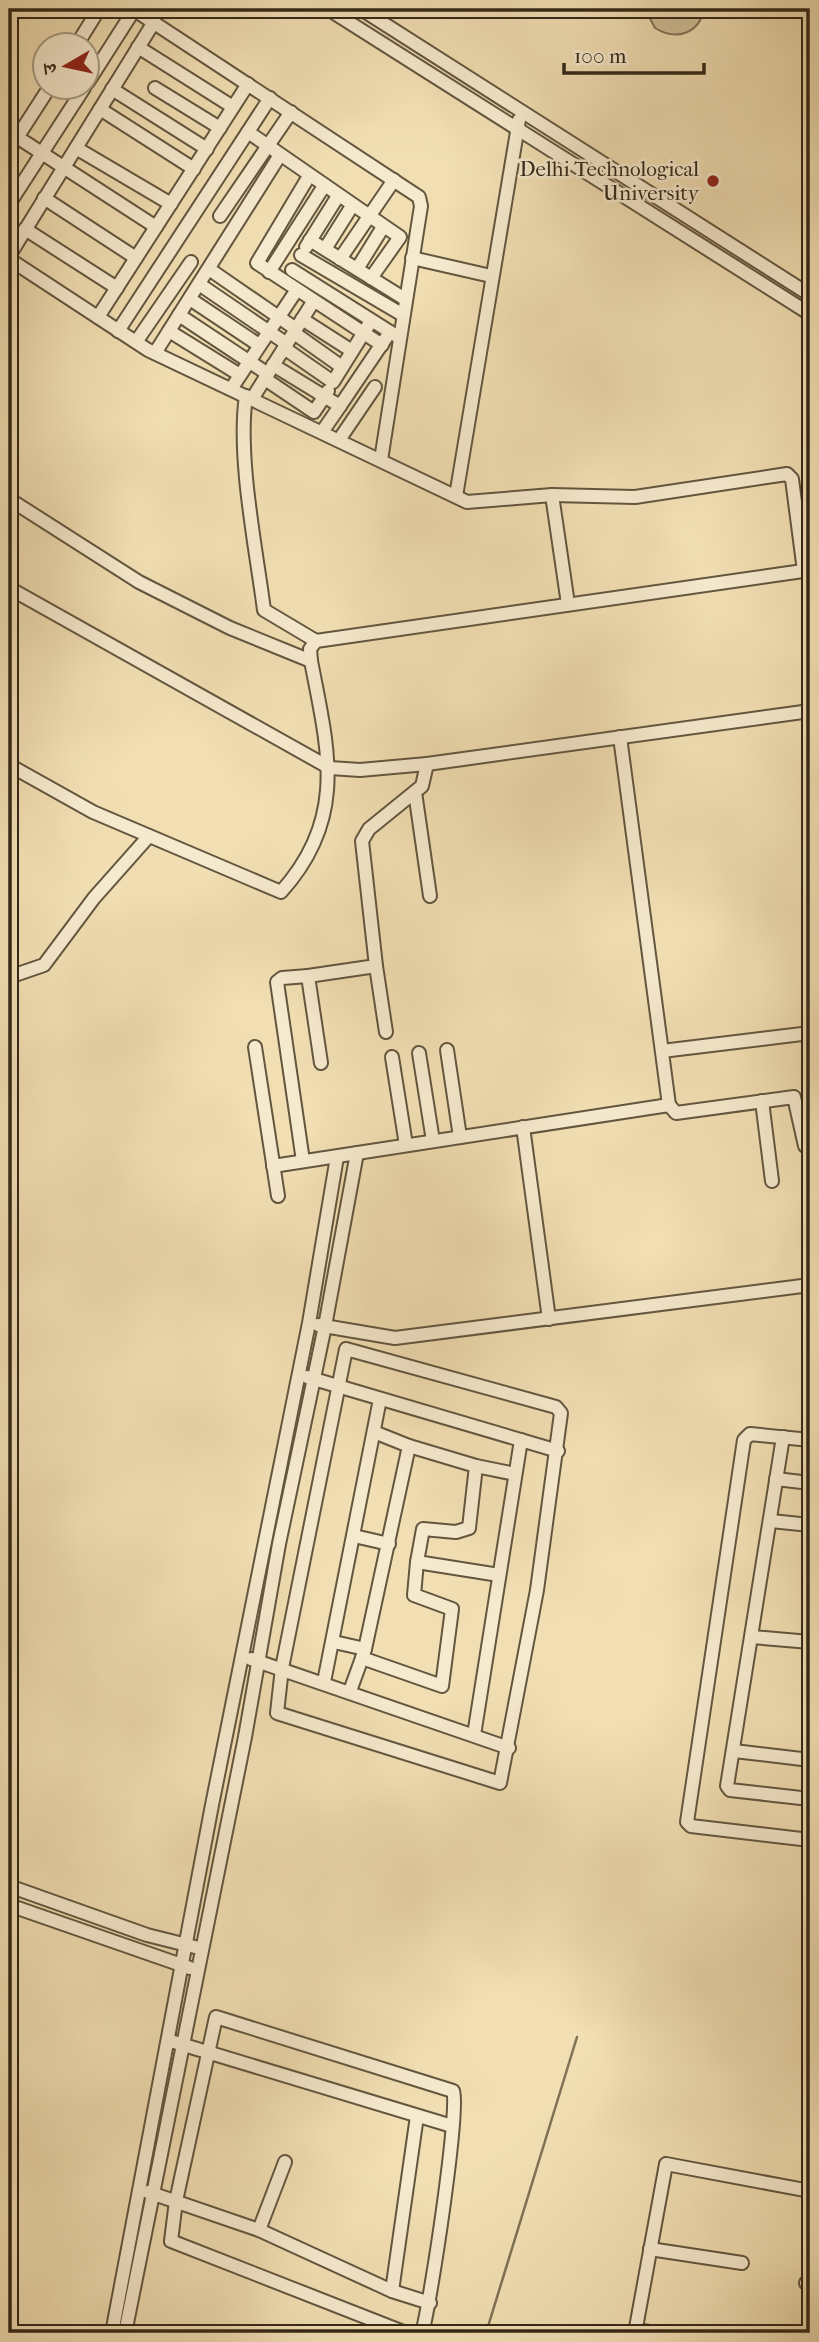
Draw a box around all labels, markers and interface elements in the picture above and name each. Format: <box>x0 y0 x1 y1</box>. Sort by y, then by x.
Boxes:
north arrow <box>32 32 102 102</box>
scale bar <box>564 32 704 76</box>
text: 100 m <box>574 44 627 68</box>
text: उ <box>38 61 62 77</box>
place label: Delhi Technological University <box>520 157 700 205</box>
marker: Delhi Technological University <box>705 173 721 189</box>

